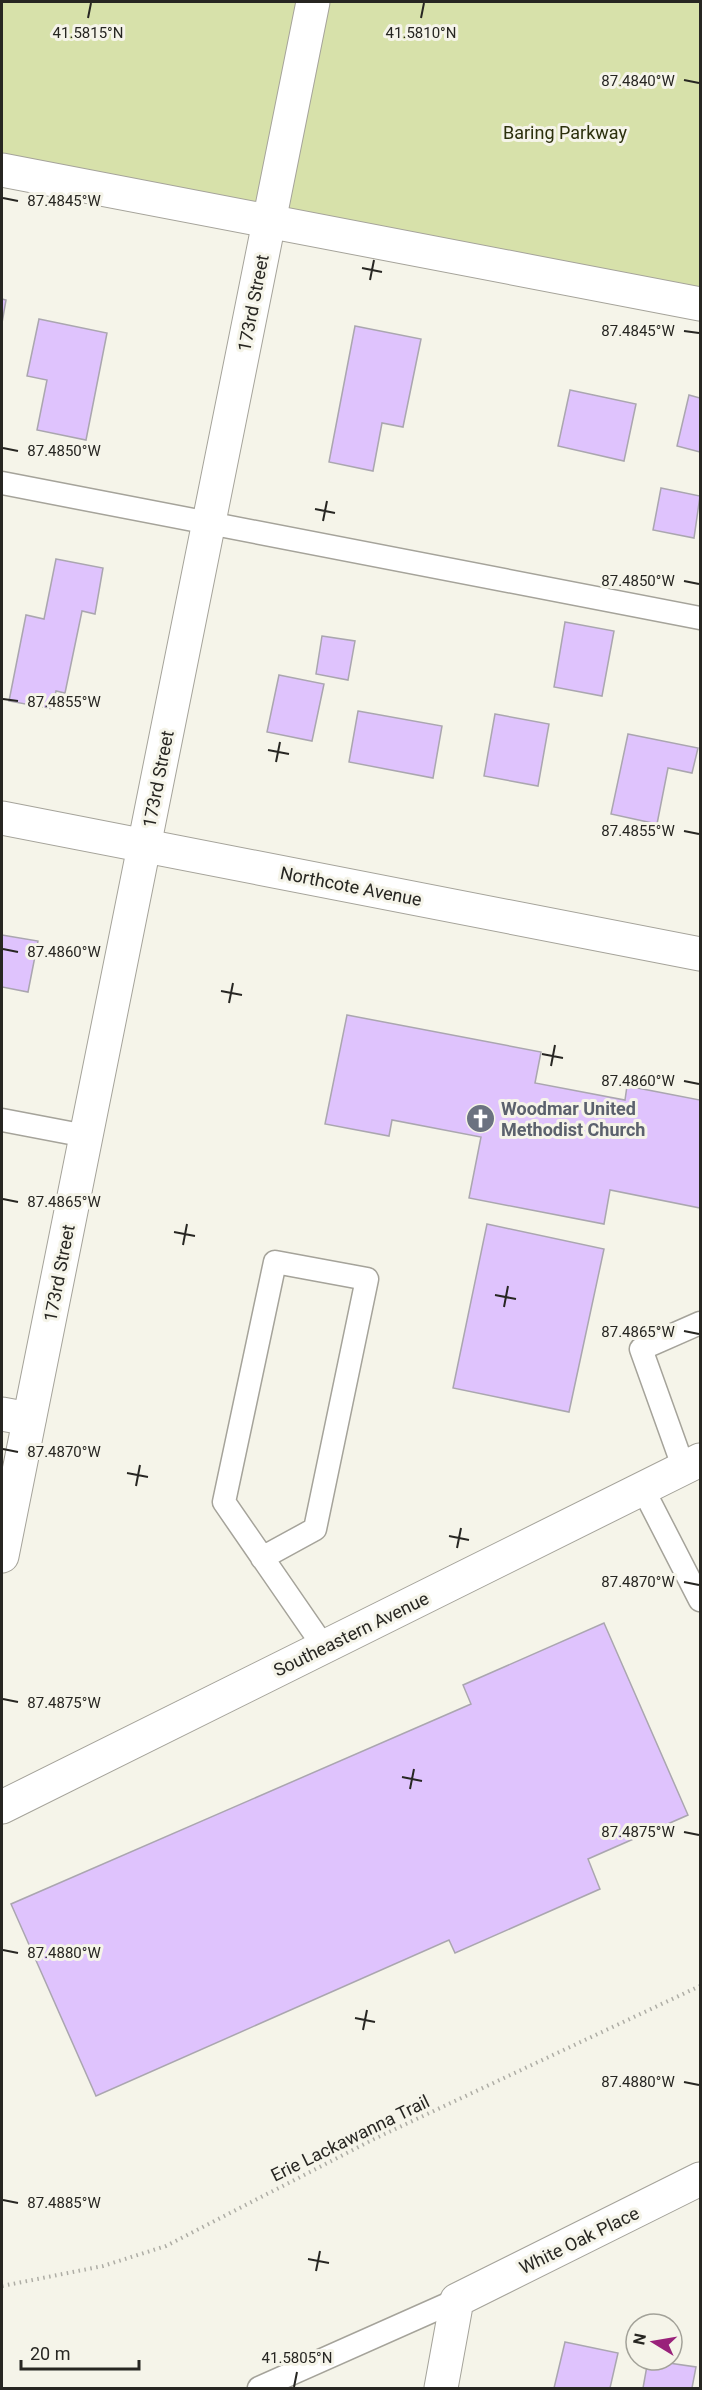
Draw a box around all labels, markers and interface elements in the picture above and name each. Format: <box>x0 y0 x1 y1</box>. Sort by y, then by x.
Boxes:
text: 41.5815°N <box>53 24 123 42</box>
text: 41.5810°N <box>386 24 456 42</box>
text: 87.4840°W <box>601 72 675 90</box>
park label: Baring Parkway <box>503 122 627 143</box>
text: 87.4845°W <box>27 192 101 210</box>
street label: 173rd Street <box>233 253 273 353</box>
text: 87.4845°W <box>601 322 675 340</box>
text: 87.4850°W <box>27 442 101 460</box>
text: 87.4850°W <box>601 572 675 590</box>
text: 87.4855°W <box>27 693 101 711</box>
street label: 173rd Street <box>138 729 178 829</box>
text: 87.4855°W <box>601 822 675 840</box>
street label: Northcote Avenue <box>278 862 424 910</box>
text: 87.4860°W <box>27 943 101 961</box>
text: 87.4860°W <box>601 1072 675 1090</box>
place label: Woodmar United Methodist Church <box>501 1098 645 1140</box>
church icon: Woodmar United Methodist Church <box>464 1102 496 1134</box>
text: 87.4865°W <box>27 1193 101 1211</box>
street label: 173rd Street <box>39 1223 79 1323</box>
text: 87.4865°W <box>601 1323 675 1341</box>
text: 87.4870°W <box>27 1443 101 1461</box>
text: 87.4870°W <box>601 1573 675 1591</box>
street label: Southeastern Avenue <box>270 1587 432 1681</box>
text: 87.4875°W <box>27 1694 101 1712</box>
text: 87.4875°W <box>601 1823 675 1841</box>
text: 87.4880°W <box>27 1944 101 1962</box>
text: 87.4880°W <box>601 2073 675 2091</box>
street label: Erie Lackawanna Trail <box>267 2090 433 2186</box>
text: 87.4885°W <box>27 2194 101 2212</box>
street label: White Oak Place <box>516 2202 642 2278</box>
north arrow <box>624 2312 684 2372</box>
text: N <box>629 2332 650 2347</box>
scale bar <box>21 2333 140 2371</box>
text: 20 m <box>30 2343 70 2364</box>
text: 41.5805°N <box>262 2349 332 2367</box>

